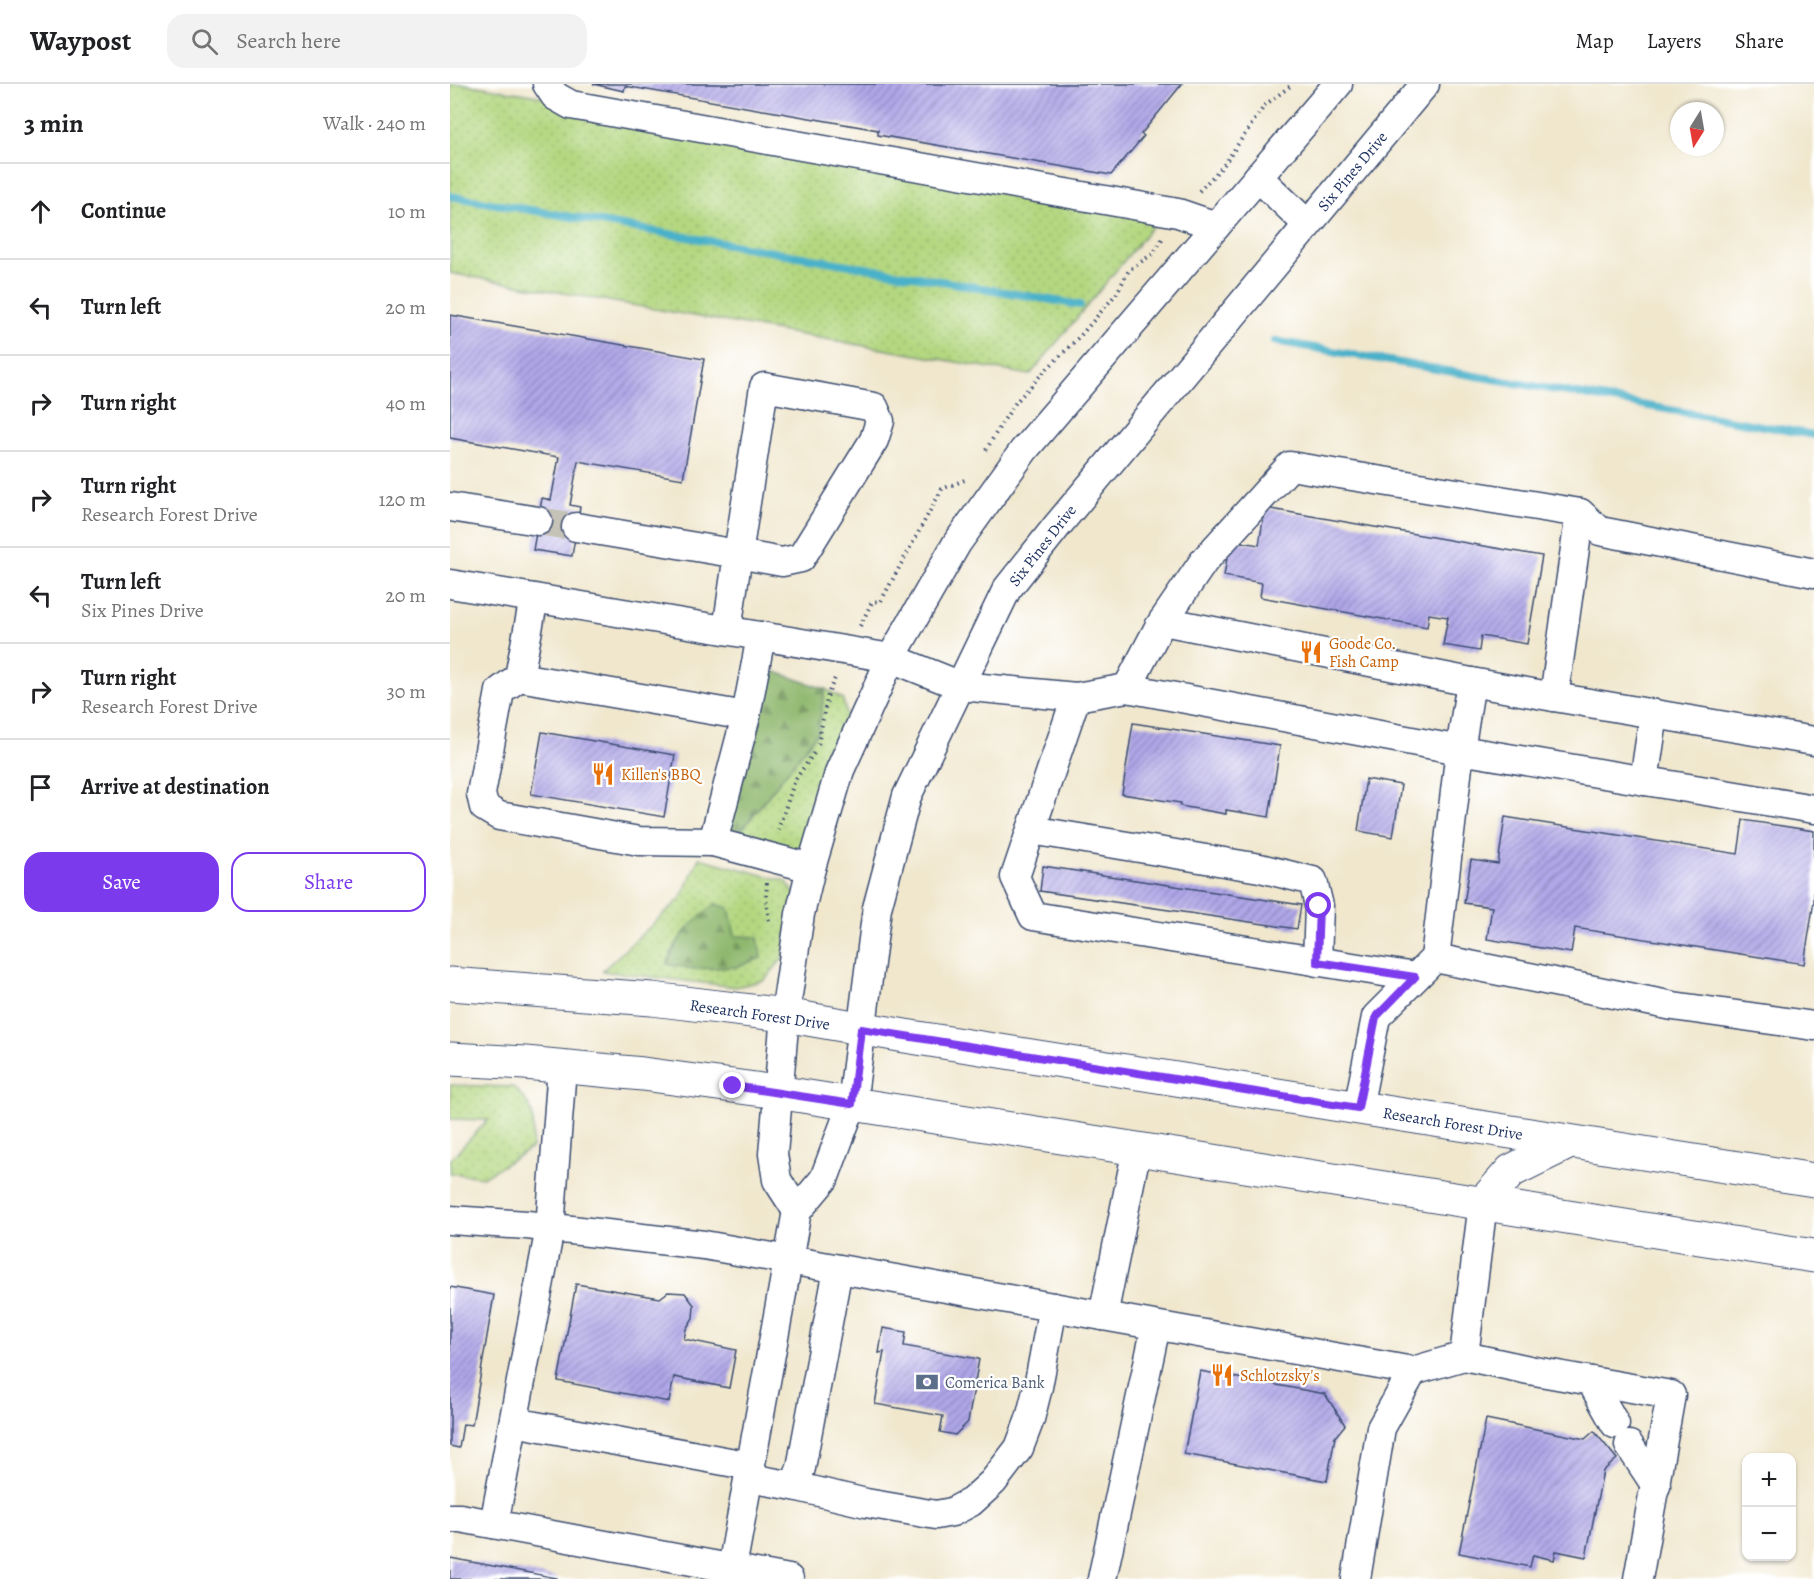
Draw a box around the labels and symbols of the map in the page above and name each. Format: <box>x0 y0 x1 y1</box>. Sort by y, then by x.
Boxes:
north arrow <box>1670 102 1724 156</box>
street label: Six Pines Drive <box>1313 127 1393 216</box>
street label: Six Pines Drive <box>1004 500 1082 591</box>
place label: Goode Co. Fish Camp <box>1329 633 1399 673</box>
restaurant icon: Goode Co. Fish Camp <box>1298 639 1324 665</box>
restaurant icon: Killen's BBQ <box>590 761 616 787</box>
place label: Killen's BBQ <box>621 764 703 786</box>
route start <box>1305 892 1331 918</box>
street label: Research Forest Drive <box>688 994 831 1036</box>
route end <box>719 1072 745 1098</box>
street label: Research Forest Drive <box>1381 1102 1524 1146</box>
restaurant icon: Schlotzsky's <box>1209 1362 1235 1388</box>
place label: Schlotzsky's <box>1240 1365 1320 1387</box>
bank icon: Comerica Bank <box>914 1369 940 1395</box>
place label: Comerica Bank <box>945 1372 1045 1394</box>

